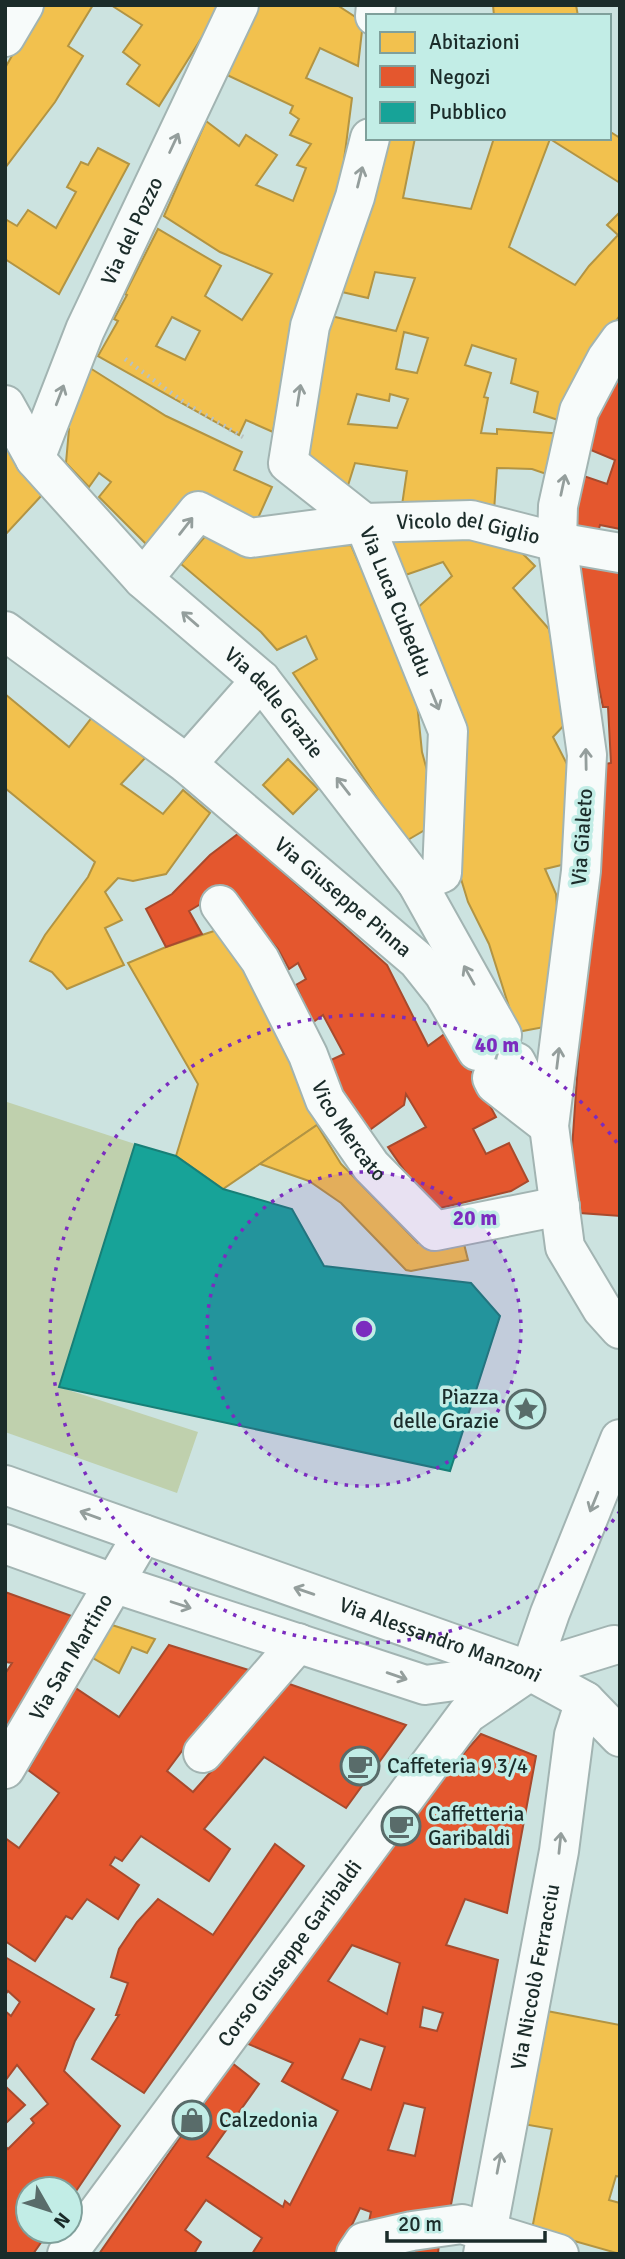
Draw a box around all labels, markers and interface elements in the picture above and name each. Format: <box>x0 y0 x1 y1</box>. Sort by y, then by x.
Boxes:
legend <box>366 14 611 140</box>
text: Abitazioni <box>429 29 520 55</box>
text: Negozi <box>429 64 491 90</box>
text: Pubblico <box>429 99 507 125</box>
one-way arrow <box>167 133 181 154</box>
one-way arrow <box>354 166 367 189</box>
street label: Via del Pozzo <box>95 173 169 289</box>
one-way arrow <box>293 384 306 407</box>
one-way arrow <box>54 385 67 407</box>
one-way arrow <box>557 474 570 497</box>
street label: Vicolo del Giglio <box>396 506 543 550</box>
one-way arrow <box>178 517 193 535</box>
street label: Via Luca Cubeddu <box>354 523 438 681</box>
one-way arrow <box>181 611 199 627</box>
street label: Via delle Grazie <box>219 641 329 763</box>
one-way arrow <box>430 689 443 710</box>
one-way arrow <box>579 748 593 771</box>
one-way arrow <box>336 778 351 796</box>
street label: Via Gialeto <box>566 788 598 886</box>
street label: Via Giuseppe Pinna <box>269 831 417 963</box>
one-way arrow <box>462 966 476 986</box>
text: 40 m <box>475 1032 519 1058</box>
one-way arrow <box>551 1047 564 1070</box>
street label: Vico Mercato <box>306 1077 392 1187</box>
text: 20 m <box>453 1205 497 1231</box>
centre of rings <box>352 1317 376 1341</box>
place label: Piazza delle Grazie <box>393 1384 499 1434</box>
place icon: Piazza delle Grazie <box>505 1388 547 1430</box>
one-way arrow <box>587 1491 600 1512</box>
one-way arrow <box>79 1508 101 1520</box>
one-way arrow <box>293 1584 315 1597</box>
street label: Via San Martino <box>23 1589 118 1725</box>
street label: Via Alessandro Manzoni <box>336 1591 546 1688</box>
one-way arrow <box>169 1599 191 1612</box>
one-way arrow <box>385 1671 407 1683</box>
cafe icon: Caffeteria 9 3/4 <box>339 1745 381 1787</box>
place label: Caffeteria 9 3/4 <box>387 1753 528 1779</box>
place label: Caffetteria Garibaldi <box>428 1801 524 1851</box>
cafe icon: Caffetteria Garibaldi <box>380 1805 422 1847</box>
one-way arrow <box>554 1832 567 1855</box>
street label: Corso Giuseppe Garibaldi <box>212 1855 367 2052</box>
street label: Via Niccolò Ferracciu <box>505 1882 566 2072</box>
shop icon: Calzedonia <box>171 2099 213 2141</box>
place label: Calzedonia <box>219 2107 318 2133</box>
one-way arrow <box>493 2152 507 2175</box>
north arrow <box>14 2175 84 2245</box>
scale bar <box>387 2200 544 2244</box>
text: N <box>48 2207 75 2233</box>
text: 20 m <box>398 2211 442 2237</box>

